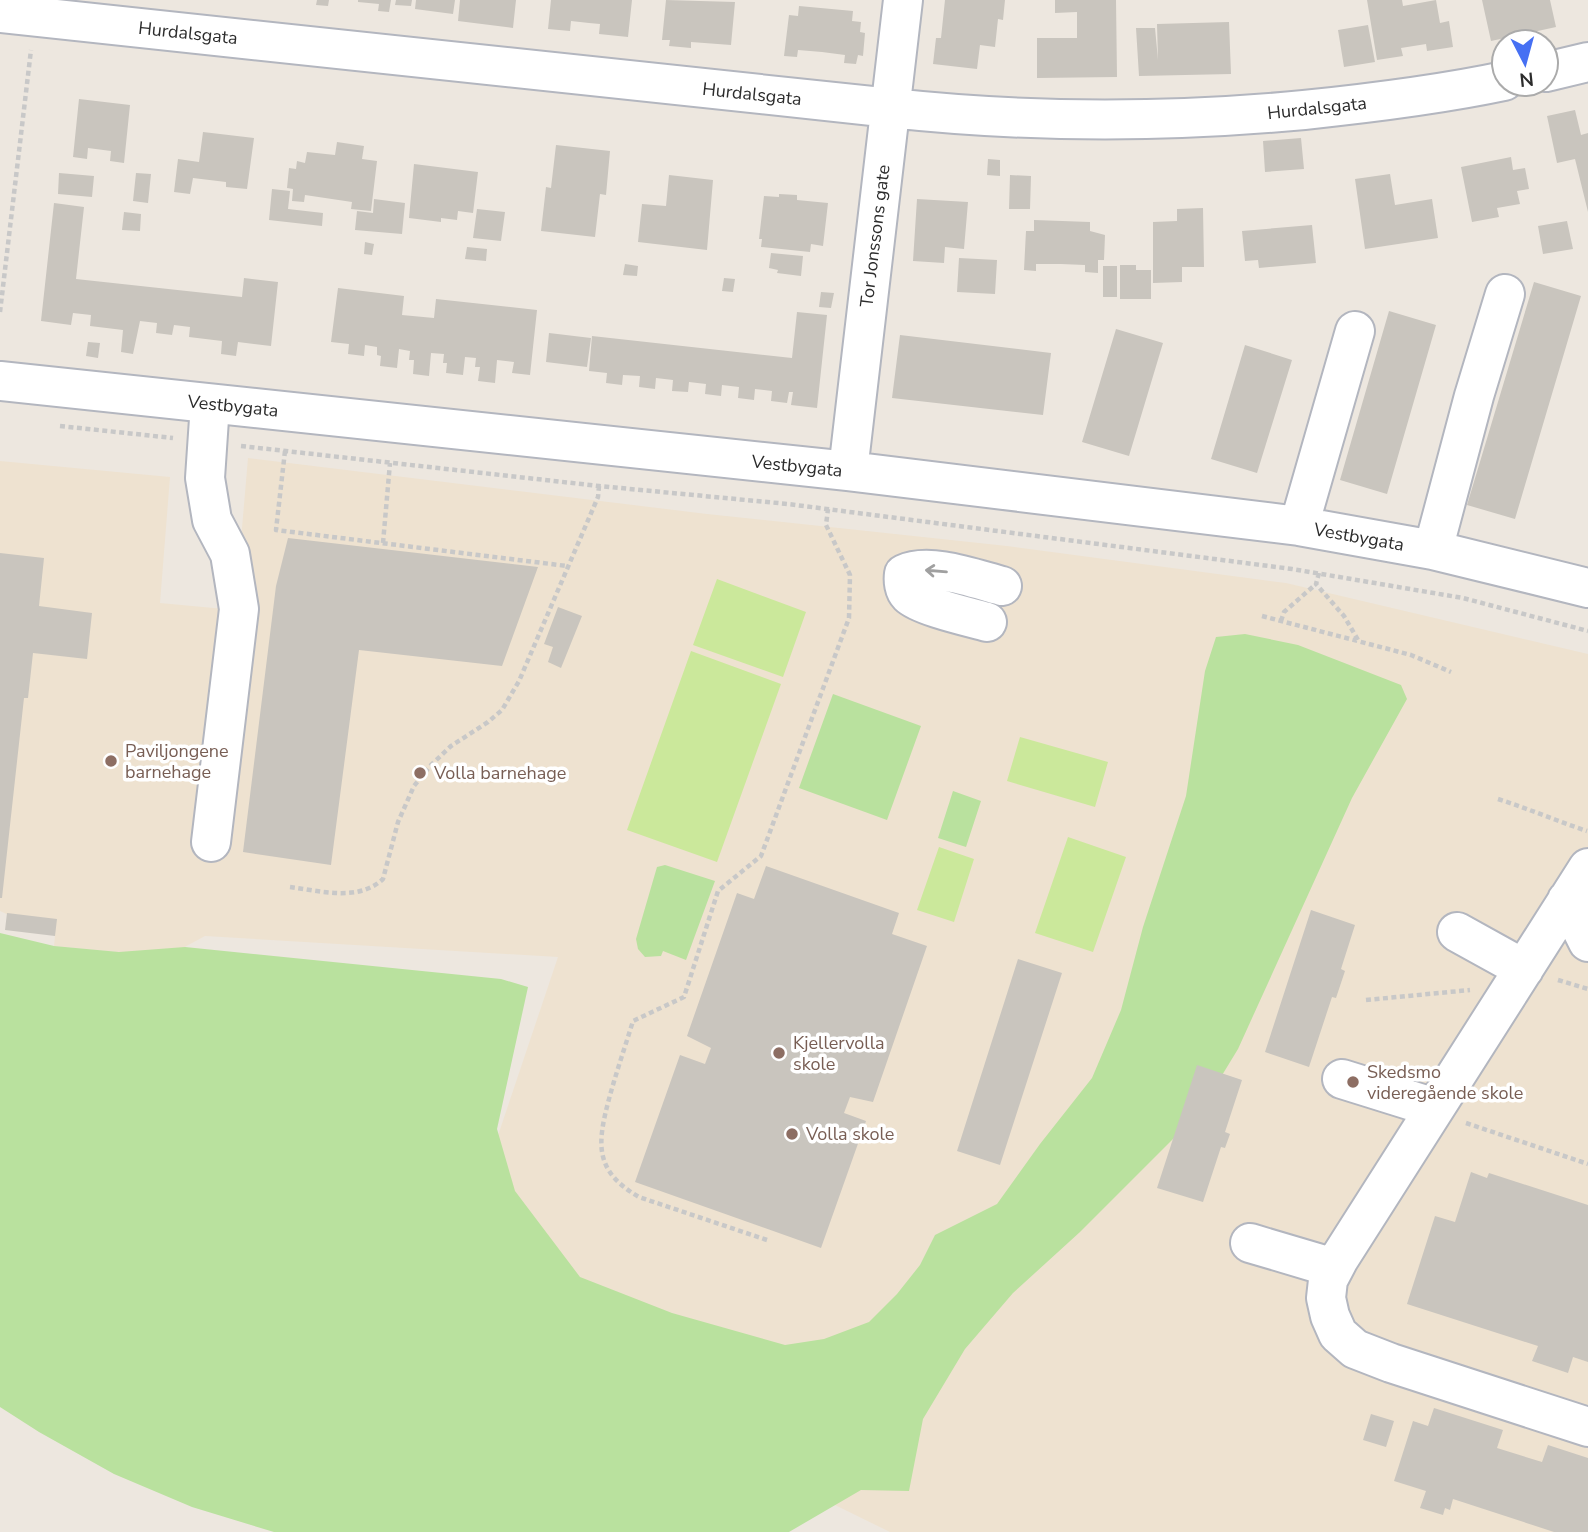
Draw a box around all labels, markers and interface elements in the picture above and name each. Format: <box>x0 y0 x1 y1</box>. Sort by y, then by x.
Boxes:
street label: Hurdalsgata <box>137 16 239 50</box>
north arrow <box>1490 28 1560 98</box>
text: N <box>1518 65 1535 93</box>
street label: Hurdalsgata <box>701 77 803 111</box>
street label: Hurdalsgata <box>1266 91 1368 125</box>
street label: Tor Jonssons gate <box>854 163 896 309</box>
street label: Vestbygata <box>185 389 280 423</box>
street label: Vestbygata <box>749 449 844 483</box>
street label: Vestbygata <box>1311 517 1406 557</box>
one-way arrow <box>925 564 948 577</box>
place label: Paviljongene barnehage <box>125 739 229 784</box>
marker: Paviljongene barnehage <box>103 753 119 769</box>
place label: Volla barnehage <box>433 761 566 785</box>
marker: Volla barnehage <box>412 765 428 781</box>
place label: Kjellervolla skole <box>793 1031 885 1076</box>
marker: Kjellervolla skole <box>771 1045 787 1061</box>
place label: Skedsmo videregående skole <box>1367 1060 1523 1105</box>
marker: Skedsmo videregående skole <box>1345 1074 1361 1090</box>
place label: Volla skole <box>805 1122 894 1146</box>
marker: Volla skole <box>784 1126 800 1142</box>

